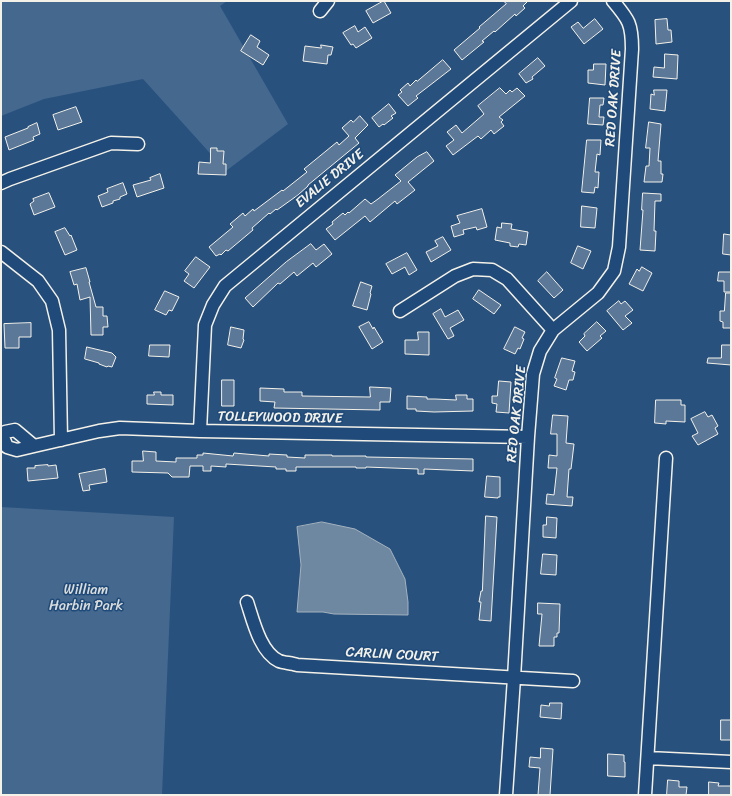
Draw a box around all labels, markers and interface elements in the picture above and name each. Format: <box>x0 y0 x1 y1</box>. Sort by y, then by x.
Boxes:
street label: RED OAK DRIVE <box>602 49 626 147</box>
street label: EVALIE DRIVE <box>292 146 368 212</box>
street label: RED OAK DRIVE <box>504 365 530 463</box>
street label: TOLLEYWOOD DRIVE <box>217 409 343 427</box>
park label: William Harbin Park <box>49 582 123 614</box>
street label: CARLIN COURT <box>345 644 439 666</box>

